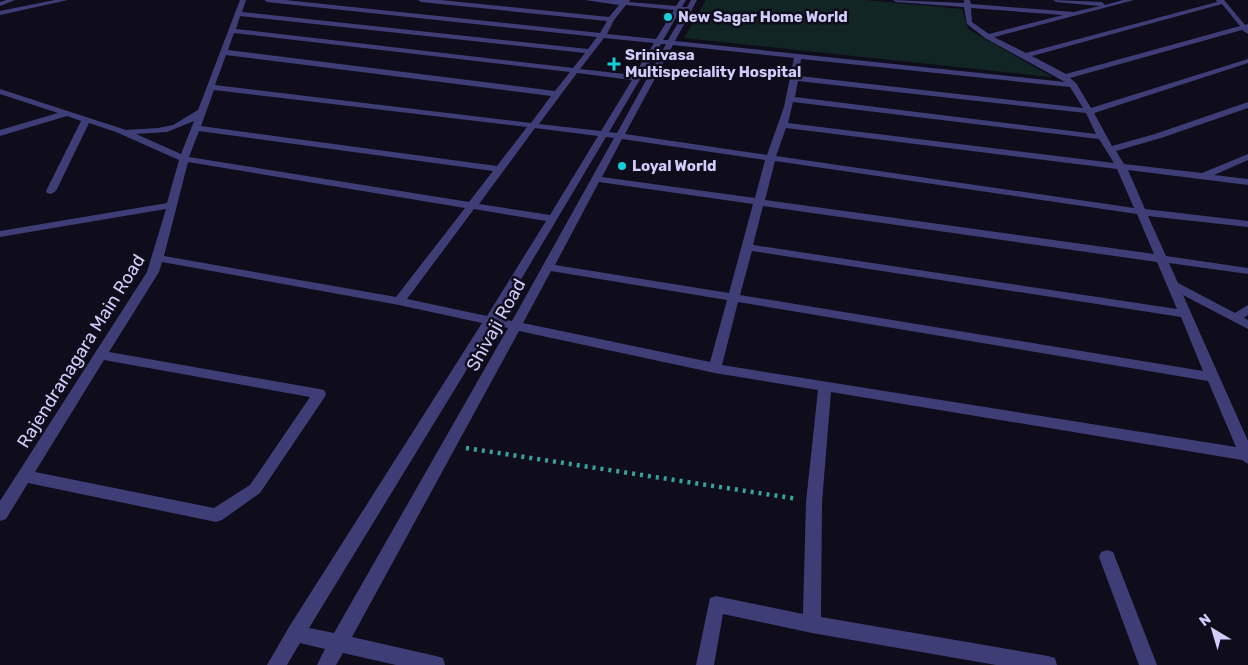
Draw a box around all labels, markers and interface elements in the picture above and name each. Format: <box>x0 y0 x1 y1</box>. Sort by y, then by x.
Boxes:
place label: New Sagar Home World <box>678 8 848 26</box>
marker: New Sagar Home World <box>662 11 674 23</box>
place label: Srinivasa Multispeciality Hospital <box>625 46 801 81</box>
marker: Srinivasa Multispeciality Hospital <box>607 57 621 71</box>
place label: Loyal World <box>632 157 716 175</box>
marker: Loyal World <box>616 160 628 172</box>
street label: Rajendranagara Main Road <box>12 250 150 452</box>
street label: Shivaji Road <box>462 275 530 375</box>
north arrow <box>1188 605 1238 655</box>
text: N <box>1196 610 1215 630</box>

